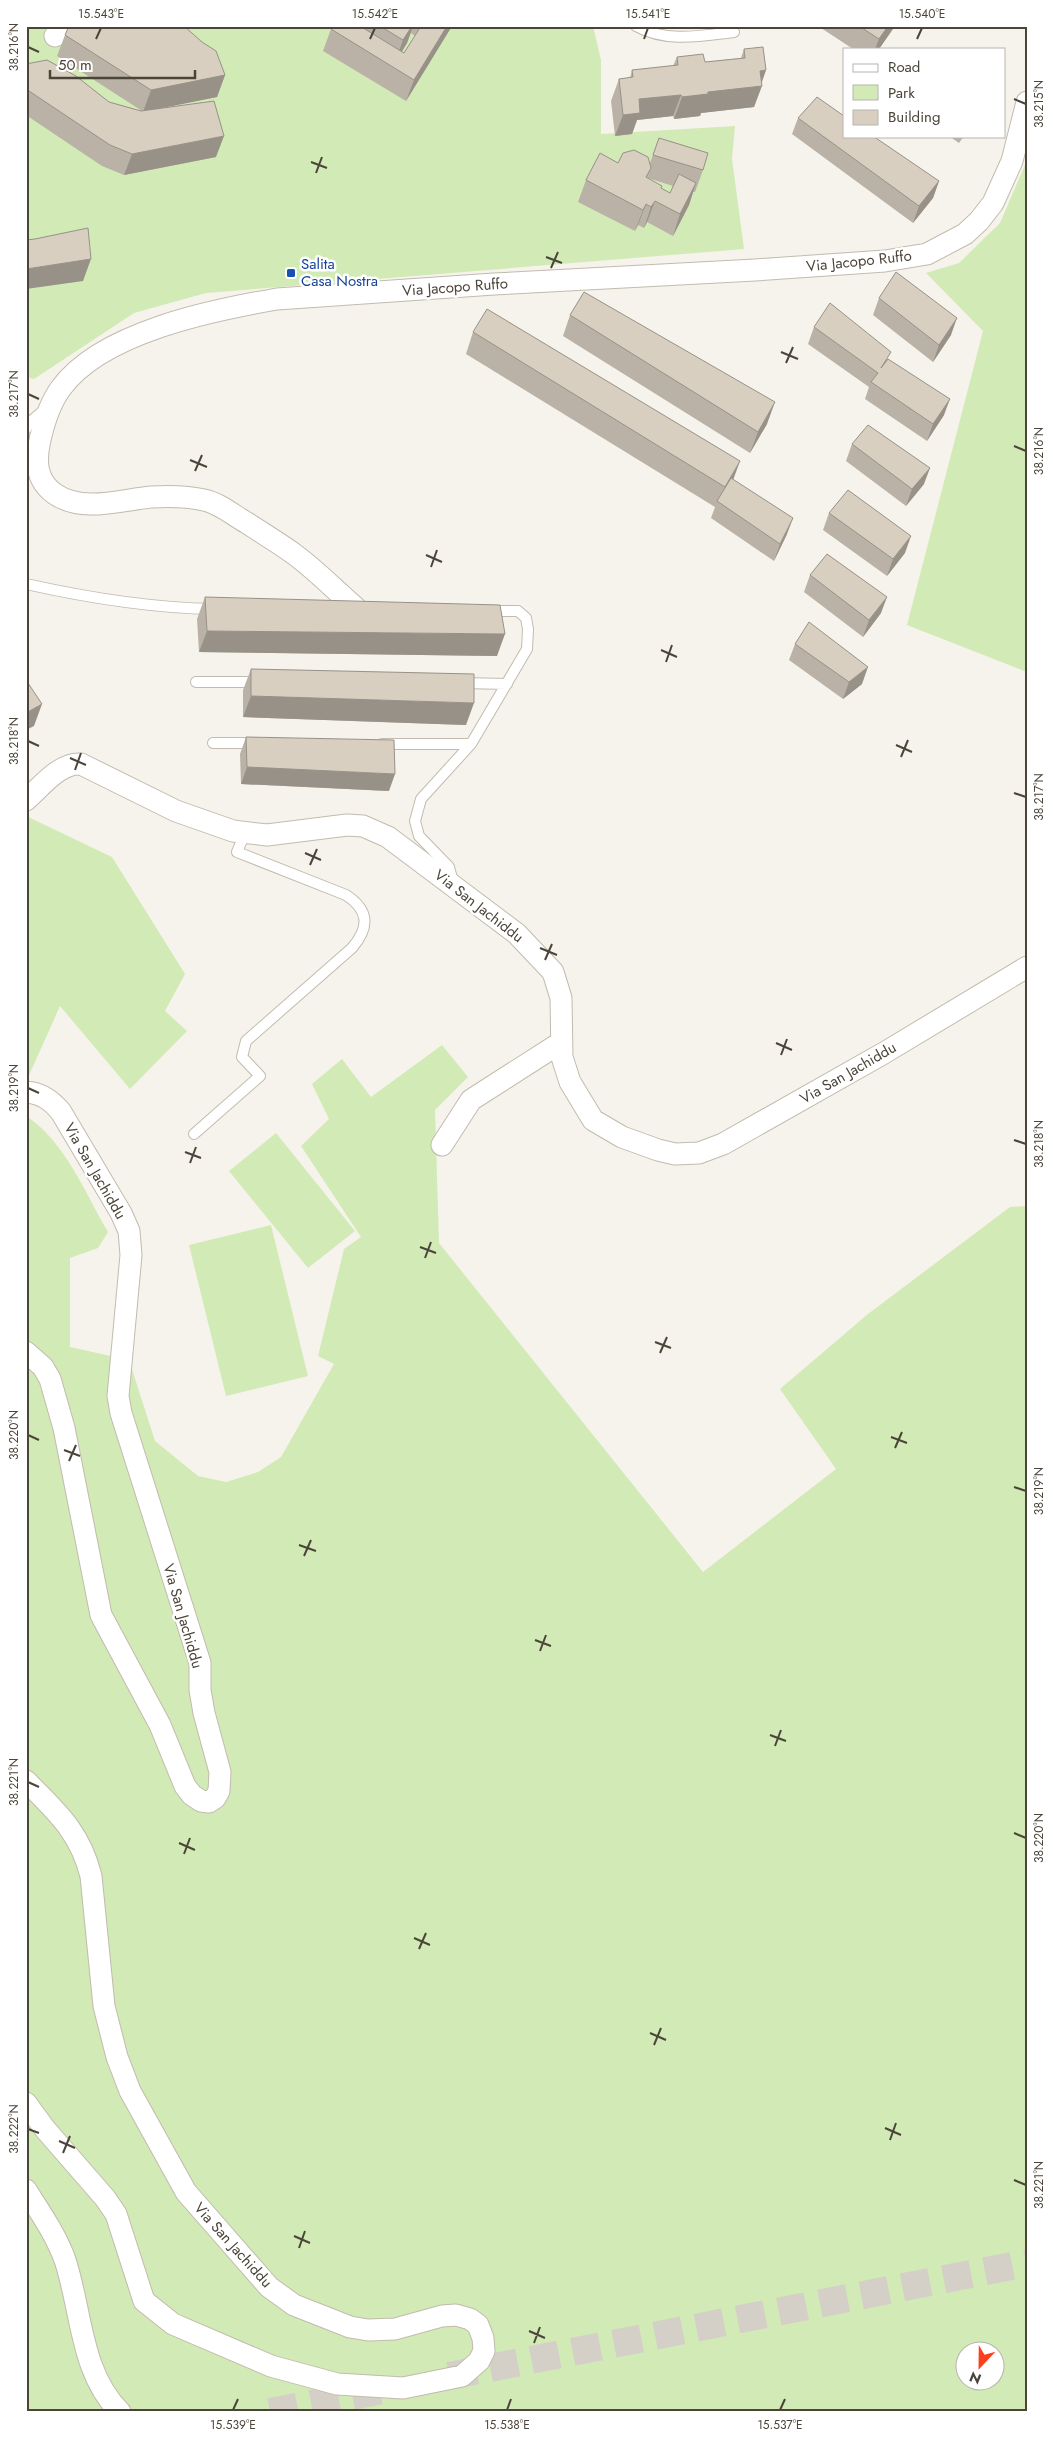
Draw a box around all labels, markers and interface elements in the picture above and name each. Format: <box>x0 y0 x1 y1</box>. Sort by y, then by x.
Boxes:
text: 15.543°E <box>78 5 124 23</box>
text: 15.542°E <box>352 5 398 23</box>
text: 15.541°E <box>626 5 670 23</box>
text: 15.540°E <box>899 5 945 23</box>
text: 38.216°N <box>5 23 23 71</box>
scale bar <box>50 48 195 80</box>
legend <box>843 48 1006 138</box>
text: 50 m <box>58 54 92 76</box>
text: Road <box>888 56 920 78</box>
text: 38.215°N <box>1030 80 1048 128</box>
text: Park <box>888 82 915 104</box>
text: Building <box>888 106 940 128</box>
street label: Via Jacopo Ruffo <box>805 245 913 277</box>
place label: Salita Casa Nostra <box>301 253 378 292</box>
marker: Salita Casa Nostra <box>285 267 297 279</box>
street label: Via Jacopo Ruffo <box>401 272 509 302</box>
text: 38.217°N <box>5 370 23 418</box>
text: 38.216°N <box>1030 427 1048 475</box>
text: 38.218°N <box>5 717 23 765</box>
text: 38.217°N <box>1030 773 1048 821</box>
street label: Via San Jachiddu <box>430 864 528 948</box>
street label: Via San Jachiddu <box>796 1036 900 1110</box>
text: 38.219°N <box>5 1064 23 1112</box>
street label: Via San Jachiddu <box>58 1119 132 1223</box>
text: 38.218°N <box>1030 1120 1048 1168</box>
text: 38.220°N <box>5 1410 23 1460</box>
text: 38.219°N <box>1030 1467 1048 1515</box>
street label: Via San Jachiddu <box>158 1561 208 1671</box>
text: 38.221°N <box>5 1758 23 1806</box>
text: 38.220°N <box>1030 1813 1048 1863</box>
text: 38.222°N <box>5 2104 23 2154</box>
text: 38.221°N <box>1030 2161 1048 2209</box>
street label: Via San Jachiddu <box>189 2197 277 2293</box>
north arrow <box>956 2340 1006 2390</box>
text: N <box>966 2367 984 2389</box>
text: 15.539°E <box>210 2416 256 2434</box>
text: 15.538°E <box>484 2416 530 2434</box>
text: 15.537°E <box>757 2416 803 2434</box>

